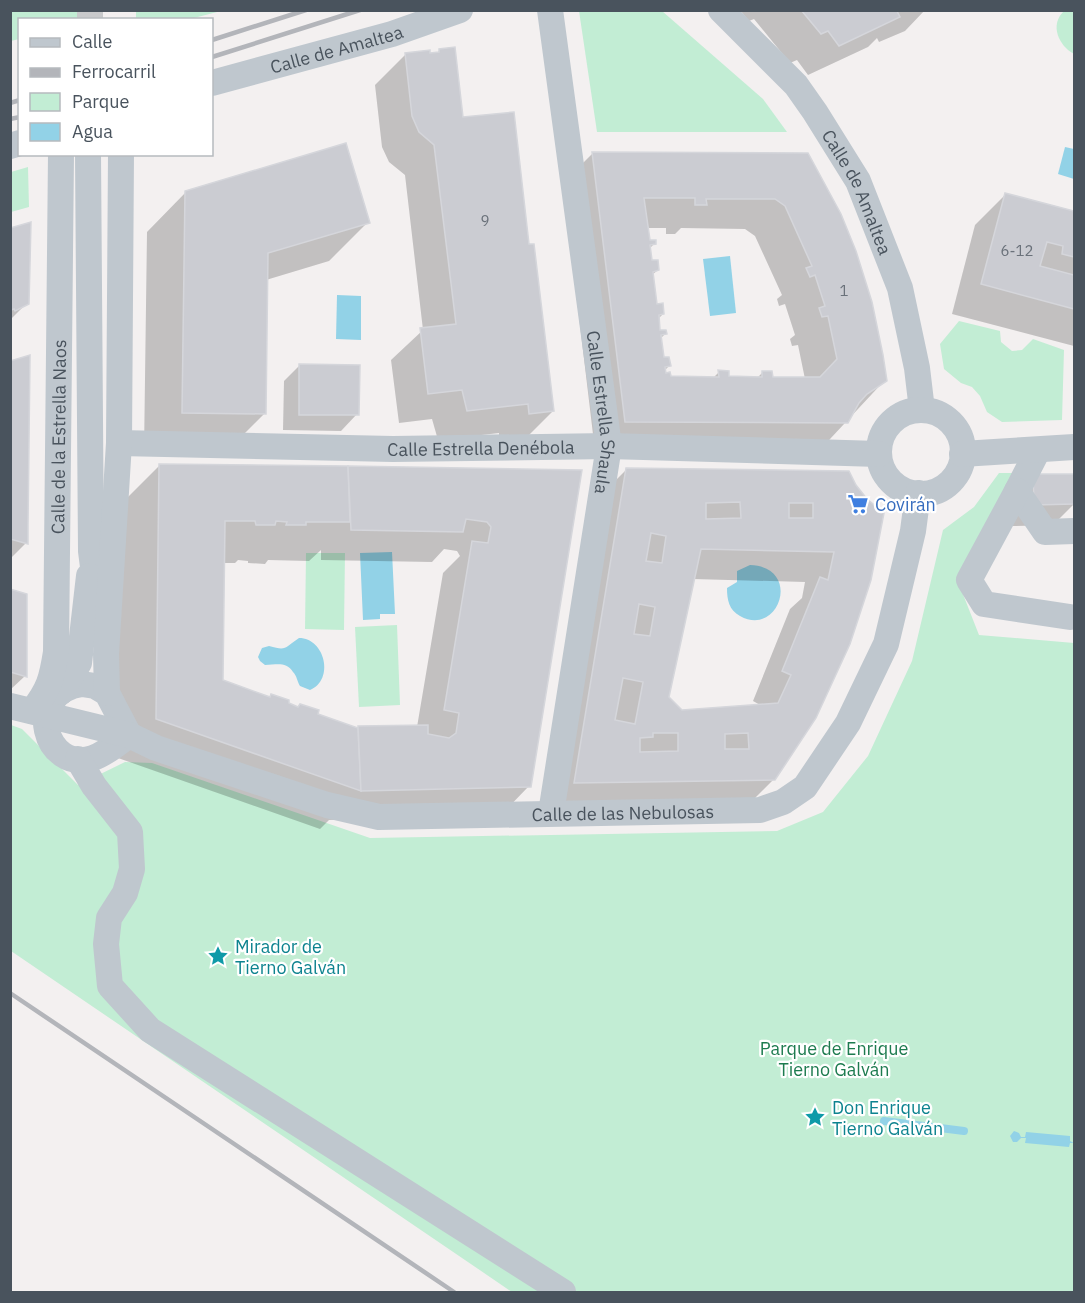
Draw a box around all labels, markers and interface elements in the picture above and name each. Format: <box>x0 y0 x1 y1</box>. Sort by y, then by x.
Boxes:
legend <box>18 18 213 156</box>
street label: Calle de Amaltea <box>267 19 406 78</box>
text: Calle <box>72 30 112 53</box>
text: Ferrocarril <box>72 60 156 83</box>
text: Parque <box>72 90 130 113</box>
text: Agua <box>72 120 113 143</box>
street label: Calle de Amaltea <box>817 125 897 258</box>
house number: 9 <box>480 211 490 230</box>
house number: 6-12 <box>1001 241 1034 260</box>
house number: 1 <box>839 281 849 300</box>
street label: Calle Estrella Shaula <box>582 329 621 496</box>
street label: Calle de la Estrella Naos <box>46 339 71 534</box>
street label: Calle Estrella Denébola <box>387 435 575 461</box>
supermarket icon: Covirán <box>846 492 870 516</box>
place label: Covirán <box>875 493 936 516</box>
street label: Calle de las Nebulosas <box>532 799 714 826</box>
place label: Mirador de Tierno Galván <box>235 935 346 979</box>
place icon: Mirador de Tierno Galván <box>206 944 230 968</box>
park label: Parque de Enrique Tierno Galván <box>760 1037 908 1081</box>
place label: Don Enrique Tierno Galván <box>832 1096 943 1140</box>
place icon: Don Enrique Tierno Galván <box>803 1105 827 1129</box>

